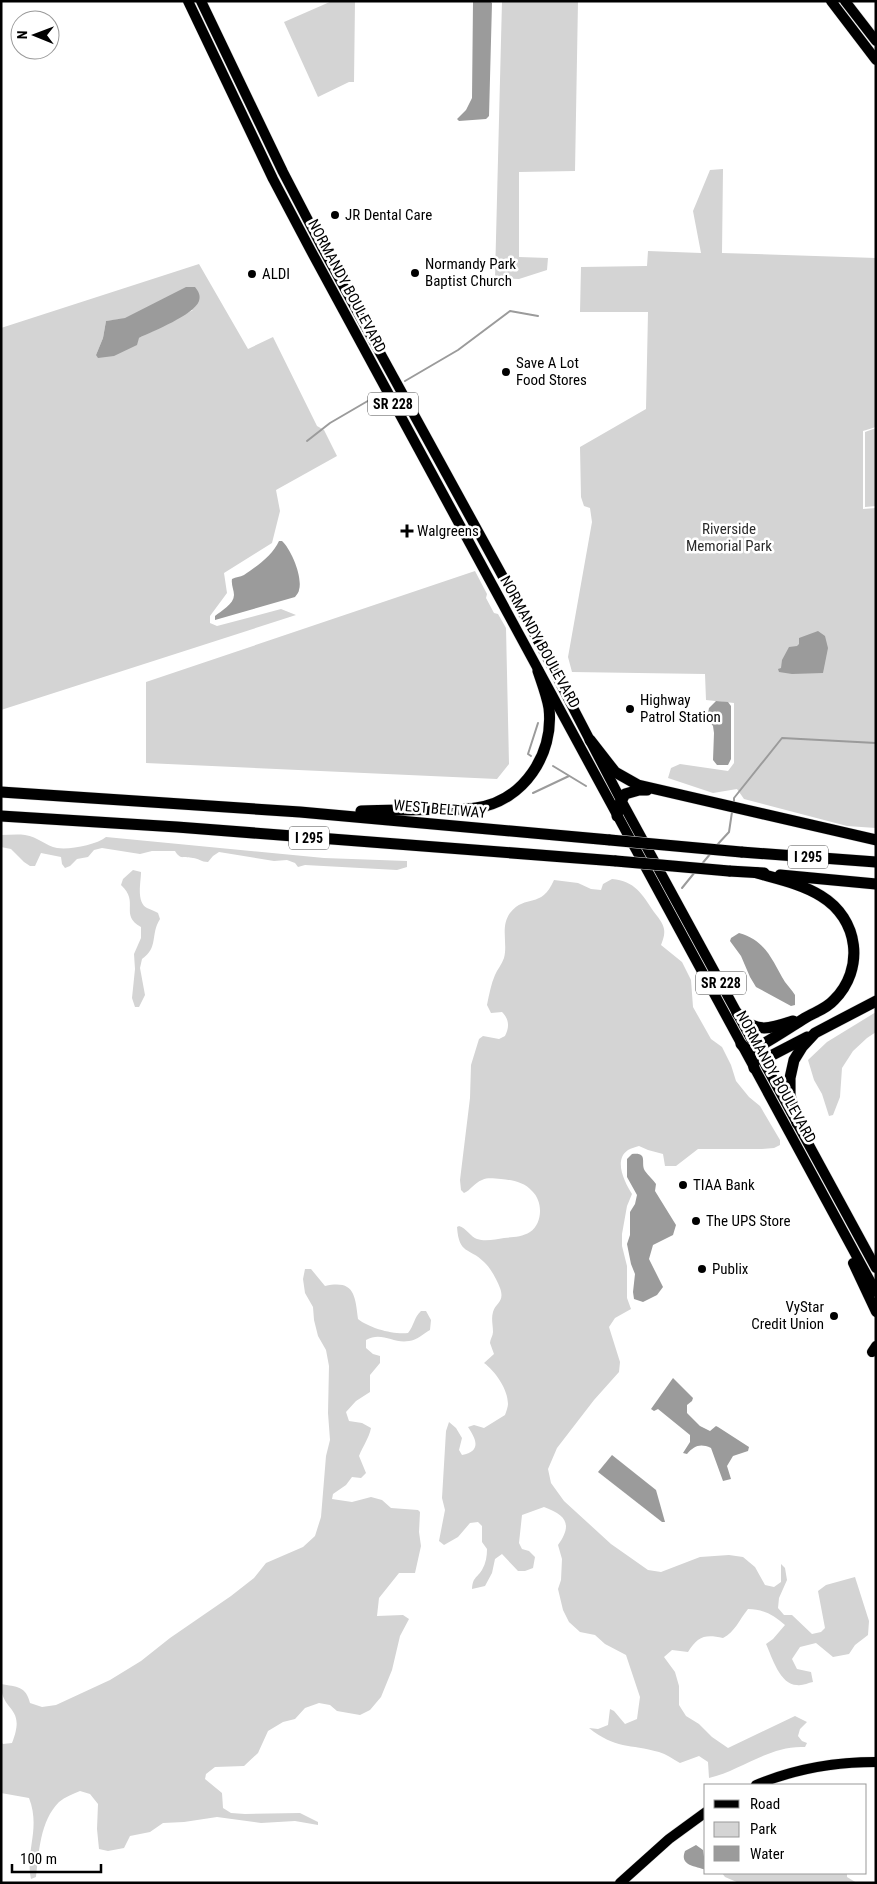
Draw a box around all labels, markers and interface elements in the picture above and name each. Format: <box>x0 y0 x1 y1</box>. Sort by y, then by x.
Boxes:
north arrow <box>10 10 60 60</box>
text: N <box>14 30 30 39</box>
place label: JR Dental Care <box>345 206 432 224</box>
marker: JR Dental Care <box>329 209 341 221</box>
street label: NORMANDY BOULEVARD <box>304 216 390 356</box>
place label: Normandy Park Baptist Church <box>425 255 516 290</box>
place label: ALDI <box>262 265 290 283</box>
marker: Normandy Park Baptist Church <box>409 267 421 279</box>
marker: ALDI <box>246 268 258 280</box>
place label: Save A Lot Food Stores <box>516 354 587 389</box>
marker: Save A Lot Food Stores <box>500 366 512 378</box>
road number: SR 228 <box>368 392 418 416</box>
park label: Riverside Memorial Park <box>686 520 772 555</box>
place label: Walgreens <box>417 522 479 540</box>
marker: Walgreens <box>401 525 413 537</box>
street label: NORMANDY BOULEVARD <box>496 573 584 711</box>
place label: Highway Patrol Station <box>640 691 721 726</box>
marker: Highway Patrol Station <box>624 703 636 715</box>
street label: WEST BELTWAY <box>393 796 487 822</box>
road number: I 295 <box>289 826 329 850</box>
road number: I 295 <box>788 846 828 869</box>
road number: SR 228 <box>696 971 746 994</box>
street label: NORMANDY BOULEVARD <box>732 1008 820 1146</box>
place label: TIAA Bank <box>693 1176 755 1194</box>
marker: TIAA Bank <box>677 1179 689 1191</box>
place label: The UPS Store <box>706 1212 791 1230</box>
marker: The UPS Store <box>690 1215 702 1227</box>
place label: Publix <box>712 1260 749 1278</box>
marker: Publix <box>696 1263 708 1275</box>
place label: VyStar Credit Union <box>751 1298 824 1333</box>
marker: VyStar Credit Union <box>828 1310 840 1322</box>
legend <box>704 1784 867 1874</box>
text: Road <box>750 1795 780 1813</box>
text: Park <box>750 1820 777 1838</box>
scale bar <box>12 1842 101 1874</box>
text: Water <box>750 1845 785 1863</box>
text: 100 m <box>20 1850 57 1868</box>

